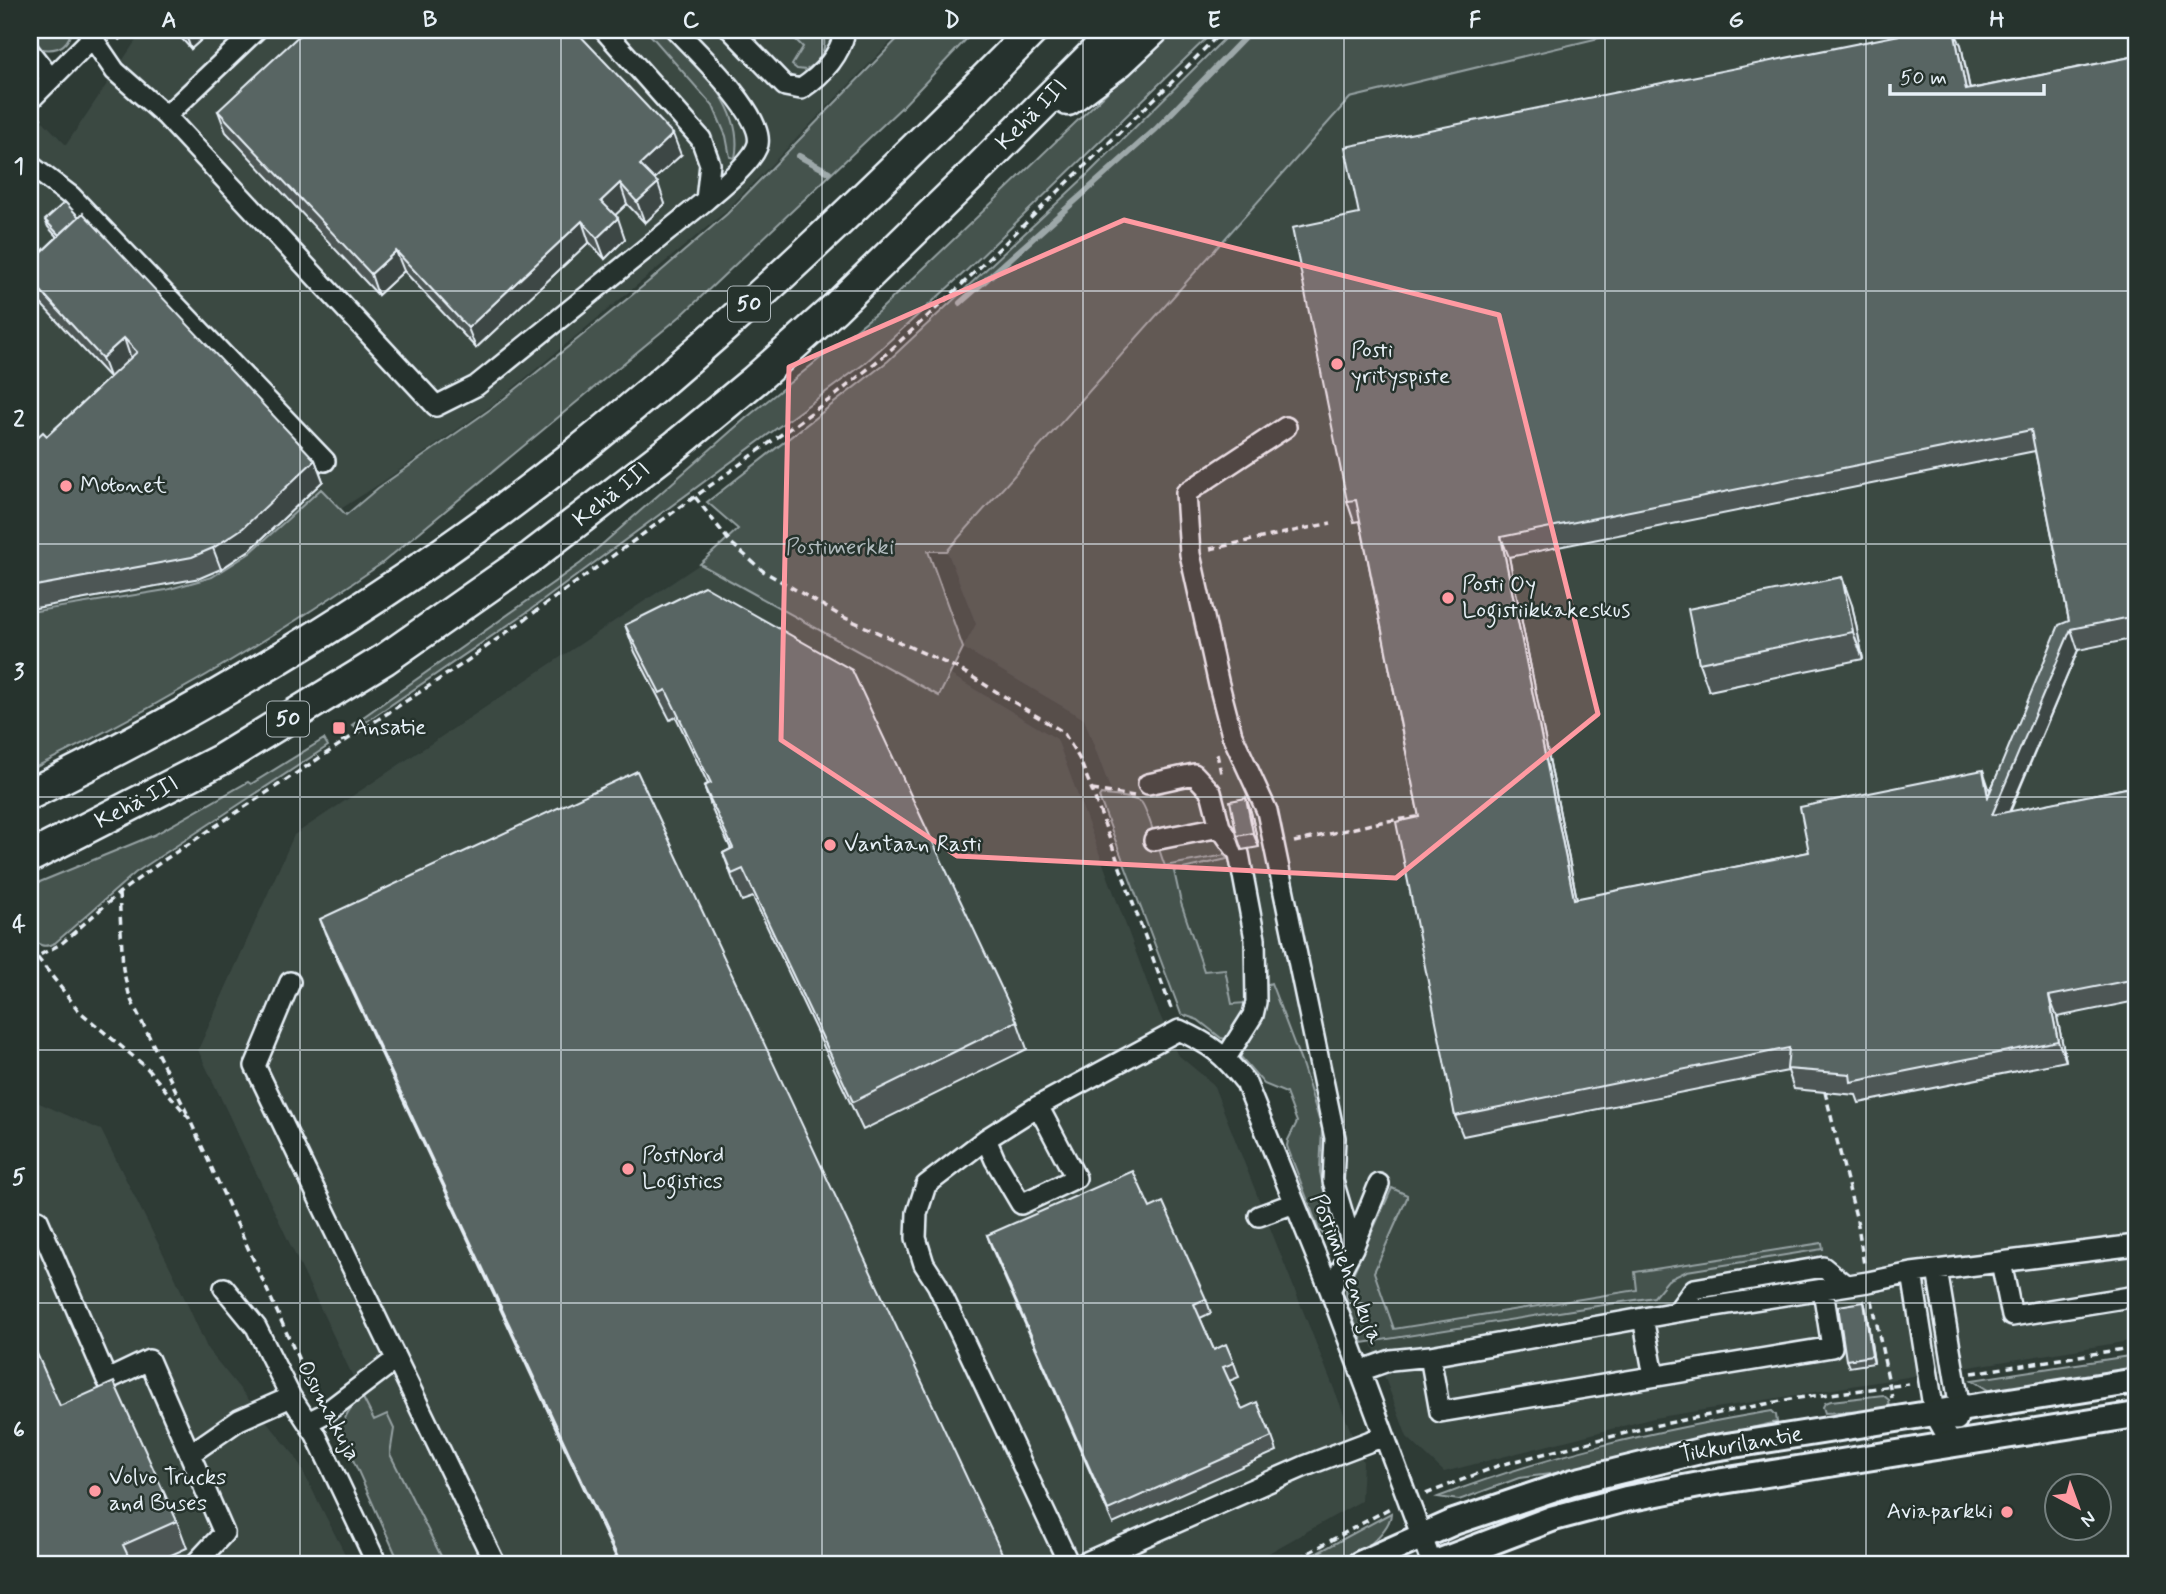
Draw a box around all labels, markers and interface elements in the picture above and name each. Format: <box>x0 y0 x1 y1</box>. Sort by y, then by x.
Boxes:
text: A <box>161 6 177 36</box>
text: B <box>423 6 438 36</box>
text: C <box>683 6 700 36</box>
text: D <box>944 6 960 36</box>
text: E <box>1207 6 1221 36</box>
text: F <box>1469 6 1481 36</box>
text: G <box>1728 6 1744 36</box>
text: H <box>1989 6 2005 36</box>
scale bar <box>1890 52 2044 96</box>
text: 50 m <box>1900 64 1947 92</box>
street label: Kehä III <box>990 73 1074 157</box>
text: 1 <box>14 152 24 182</box>
road number: 50 <box>728 286 770 322</box>
place label: Posti yrityspiste <box>1351 336 1450 392</box>
marker: Posti yrityspiste <box>1329 356 1345 372</box>
text: 2 <box>13 405 25 435</box>
street label: Kehä III <box>567 455 657 535</box>
place label: Motonet <box>80 471 167 501</box>
marker: Motonet <box>58 478 74 494</box>
park label: Postimerkki <box>786 533 894 563</box>
place label: Posti Oy Logistiikkakeskus <box>1462 570 1630 628</box>
marker: Posti Oy Logistiikkakeskus <box>1440 590 1456 606</box>
text: 3 <box>14 658 25 688</box>
road number: 50 <box>267 702 309 736</box>
place label: Ansatie <box>353 713 426 743</box>
marker: Ansatie <box>331 720 347 736</box>
street label: Kehä III <box>90 769 184 837</box>
place label: Vantaan Rasti <box>844 830 982 860</box>
marker: Vantaan Rasti <box>822 837 838 853</box>
text: 4 <box>12 910 26 940</box>
place label: PostNord Logistics <box>642 1141 724 1199</box>
marker: PostNord Logistics <box>620 1161 636 1177</box>
text: 5 <box>12 1163 26 1193</box>
street label: Postimiehenkuja <box>1302 1189 1390 1349</box>
street label: Osumakuja <box>289 1355 367 1467</box>
text: 6 <box>13 1416 25 1446</box>
street label: Tikkurilantie <box>1677 1419 1805 1471</box>
place label: Volvo Trucks and Buses <box>109 1463 227 1519</box>
north arrow <box>2044 1472 2114 1542</box>
marker: Volvo Trucks and Buses <box>87 1483 103 1499</box>
place label: Aviaparkki <box>1886 1497 1993 1527</box>
marker: Aviaparkki <box>1999 1504 2015 1520</box>
text: N <box>2075 1505 2101 1532</box>

